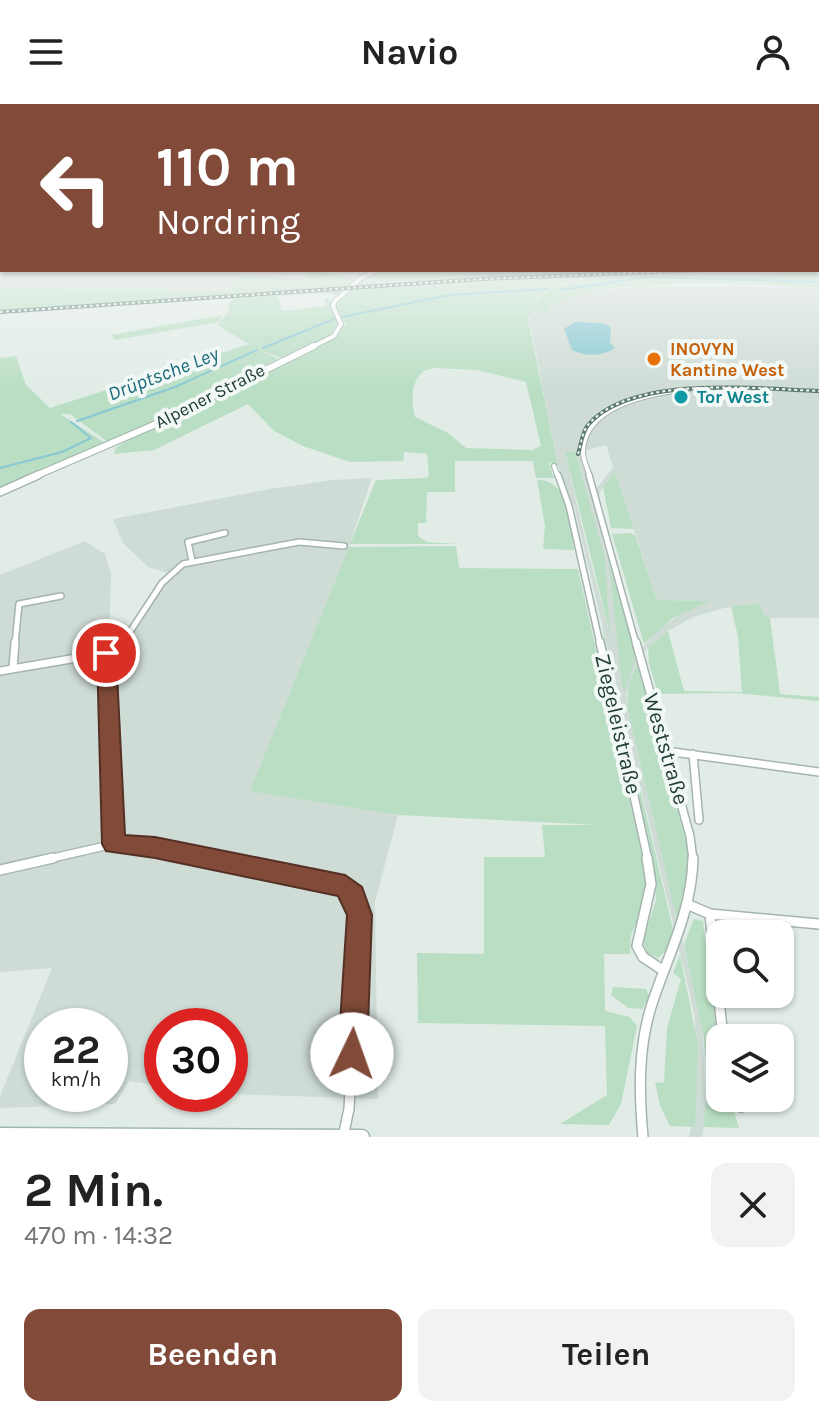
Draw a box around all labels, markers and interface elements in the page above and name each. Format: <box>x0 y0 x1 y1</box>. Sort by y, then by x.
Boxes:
icon: menu <box>24 30 68 74</box>
icon: person <box>751 30 795 74</box>
text: Navio <box>361 31 458 73</box>
text: 110 m <box>156 134 299 199</box>
icon: left <box>24 136 128 240</box>
text: Nordring <box>156 201 300 243</box>
place label: INOVYN Kantine West <box>670 338 784 381</box>
water label: Drüptsche Ley <box>104 342 223 406</box>
marker: INOVYN Kantine West <box>645 350 663 368</box>
street label: Alpener Straße <box>151 359 269 433</box>
place label: Tor West <box>697 386 769 408</box>
marker: Tor West <box>672 388 690 406</box>
pin <box>72 619 140 687</box>
icon: arrive <box>84 631 128 675</box>
street label: Ziegeleistraße <box>589 651 647 797</box>
street label: Weststraße <box>638 690 694 808</box>
map controls <box>706 920 794 1112</box>
button: search <box>706 920 794 1008</box>
speed limit sign: 30 <box>144 1008 248 1112</box>
position arrow <box>310 1012 394 1096</box>
button: layers <box>706 1024 794 1112</box>
text: 22 <box>52 1026 100 1073</box>
text: km/h <box>51 1068 101 1091</box>
text: 2 Min. <box>24 1162 163 1218</box>
button: close <box>711 1163 795 1247</box>
text: 470 m · 14:32 <box>24 1220 173 1251</box>
button: Beenden <box>24 1309 402 1401</box>
button: Teilen <box>418 1309 795 1401</box>

